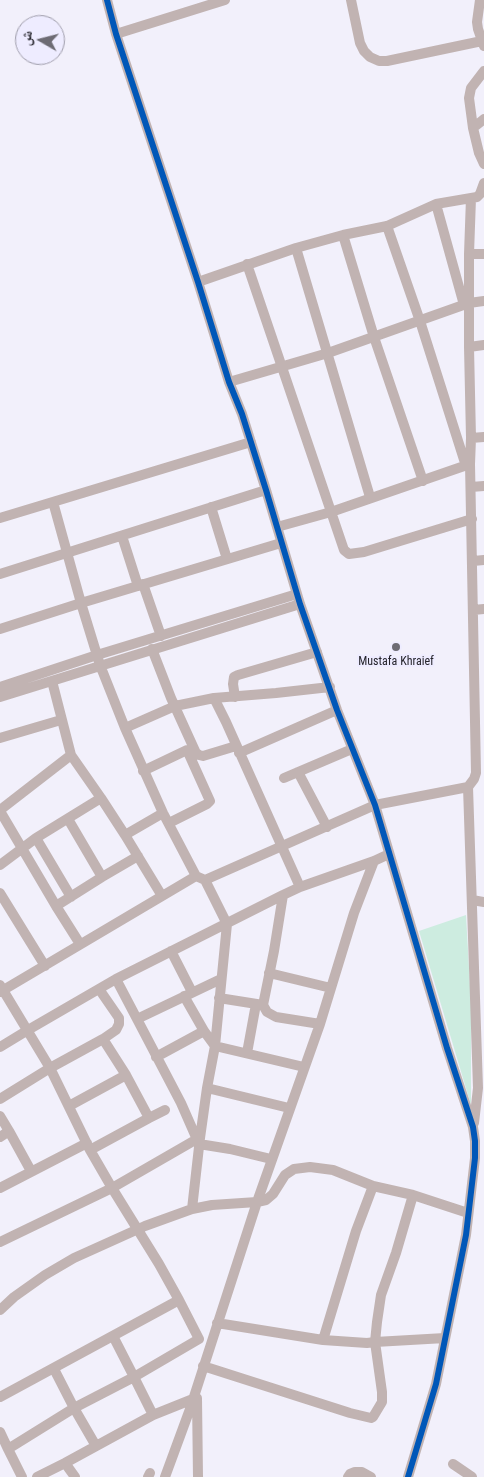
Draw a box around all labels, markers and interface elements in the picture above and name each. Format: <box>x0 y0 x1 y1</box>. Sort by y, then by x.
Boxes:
north arrow <box>15 15 65 65</box>
text: ش <box>17 30 35 47</box>
marker: Mustafa Khraief <box>390 641 402 653</box>
place label: Mustafa Khraief <box>358 655 434 669</box>

